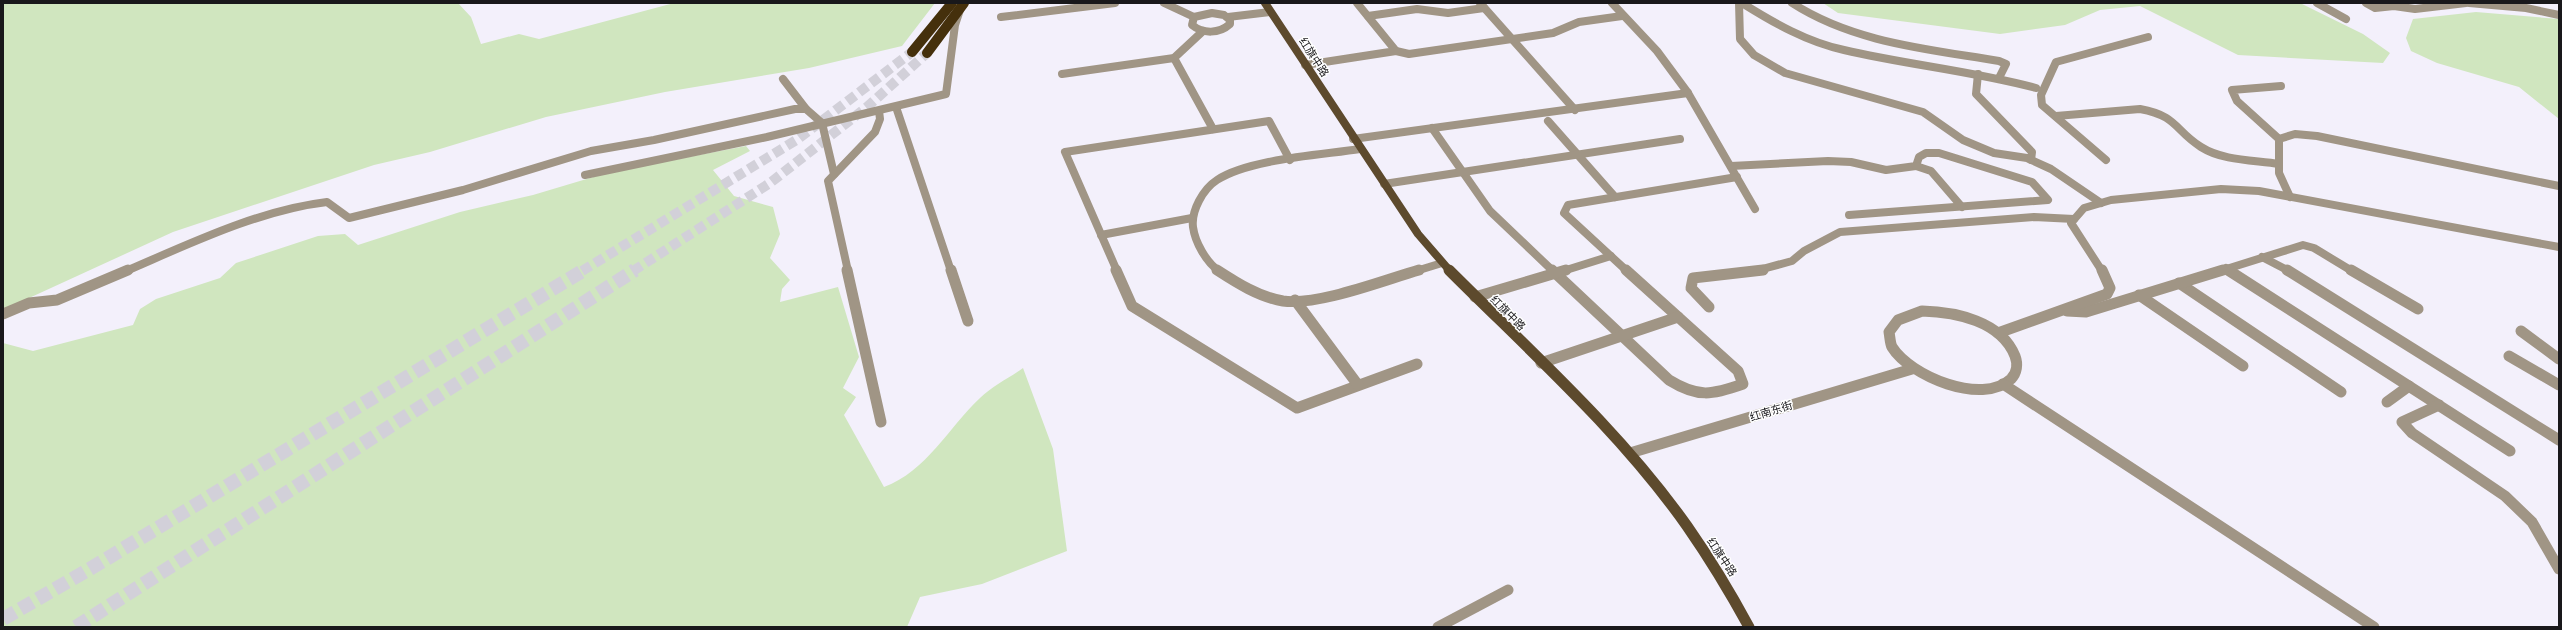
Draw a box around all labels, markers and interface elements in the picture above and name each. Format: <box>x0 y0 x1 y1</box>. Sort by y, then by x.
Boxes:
street label: 红旗中路 <box>1296 35 1332 79</box>
street label: 红旗中路 <box>1487 292 1529 334</box>
street label: 红南东街 <box>1748 398 1794 424</box>
street label: 红旗中路 <box>1704 535 1740 579</box>

